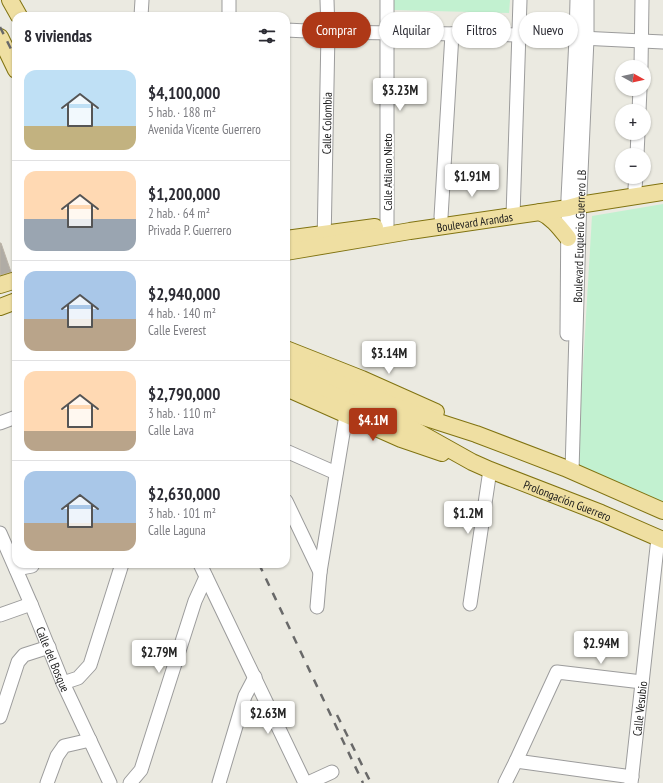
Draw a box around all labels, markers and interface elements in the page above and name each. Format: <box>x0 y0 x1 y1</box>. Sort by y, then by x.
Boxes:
chip: Comprar <box>302 12 371 48</box>
chip: Alquilar <box>379 12 444 48</box>
chip: Filtros <box>452 12 511 48</box>
chip: Nuevo <box>519 12 578 48</box>
text: 8 viviendas <box>24 25 92 47</box>
icon: filters <box>256 25 278 47</box>
north arrow <box>615 60 651 96</box>
map controls <box>615 60 651 184</box>
pin: $3.23M <box>367 78 433 112</box>
text: $4,100,000 <box>148 82 220 104</box>
text: $3.23M <box>382 82 418 99</box>
icon: home <box>56 86 104 134</box>
street label: Calle Colombia <box>318 92 334 154</box>
text: 5 hab. · 188 m² <box>148 104 216 121</box>
button: + <box>615 104 651 140</box>
text: Avenida Vicente Guerrero <box>148 121 261 138</box>
street label: Calle Atilano Nieto <box>380 133 395 211</box>
button: − <box>615 148 651 184</box>
pin: $1.91M <box>439 164 505 198</box>
text: $1.91M <box>454 168 490 185</box>
street label: Boulevard Euquerio Guerrero LB <box>569 169 589 303</box>
text: $1,200,000 <box>148 183 220 205</box>
icon: home <box>56 187 104 235</box>
text: 2 hab. · 64 m² <box>148 205 210 222</box>
street label: Boulevard Arandas <box>435 209 514 235</box>
text: Privada P. Guerrero <box>148 222 232 239</box>
text: $2,940,000 <box>148 283 220 305</box>
icon: home <box>56 287 104 335</box>
text: 4 hab. · 140 m² <box>148 305 216 322</box>
text: Calle Everest <box>148 322 206 339</box>
pin: $3.14M <box>356 341 422 375</box>
text: $3.14M <box>371 345 407 362</box>
text: $2,790,000 <box>148 383 220 405</box>
icon: home <box>56 387 104 435</box>
text: 3 hab. · 110 m² <box>148 405 216 422</box>
pin: $4.1M <box>345 408 401 442</box>
text: $4.1M <box>358 412 388 429</box>
text: Calle Lava <box>148 422 194 439</box>
street label: Prolongación Guerrero <box>522 476 614 524</box>
text: $2,630,000 <box>148 483 220 505</box>
icon: home <box>56 487 104 535</box>
pin: $1.2M <box>440 501 496 535</box>
text: 3 hab. · 101 m² <box>148 505 216 522</box>
text: $1.2M <box>453 505 483 522</box>
text: Calle Laguna <box>148 522 206 539</box>
street label: Calle del Bosque <box>33 624 74 694</box>
pin: $2.94M <box>568 631 634 665</box>
text: $2.94M <box>583 635 619 652</box>
pin: $2.79M <box>126 640 192 674</box>
text: $2.79M <box>141 644 177 661</box>
street label: Calle Vesubio <box>629 680 650 737</box>
pin: $2.63M <box>235 701 301 735</box>
text: $2.63M <box>250 705 286 722</box>

